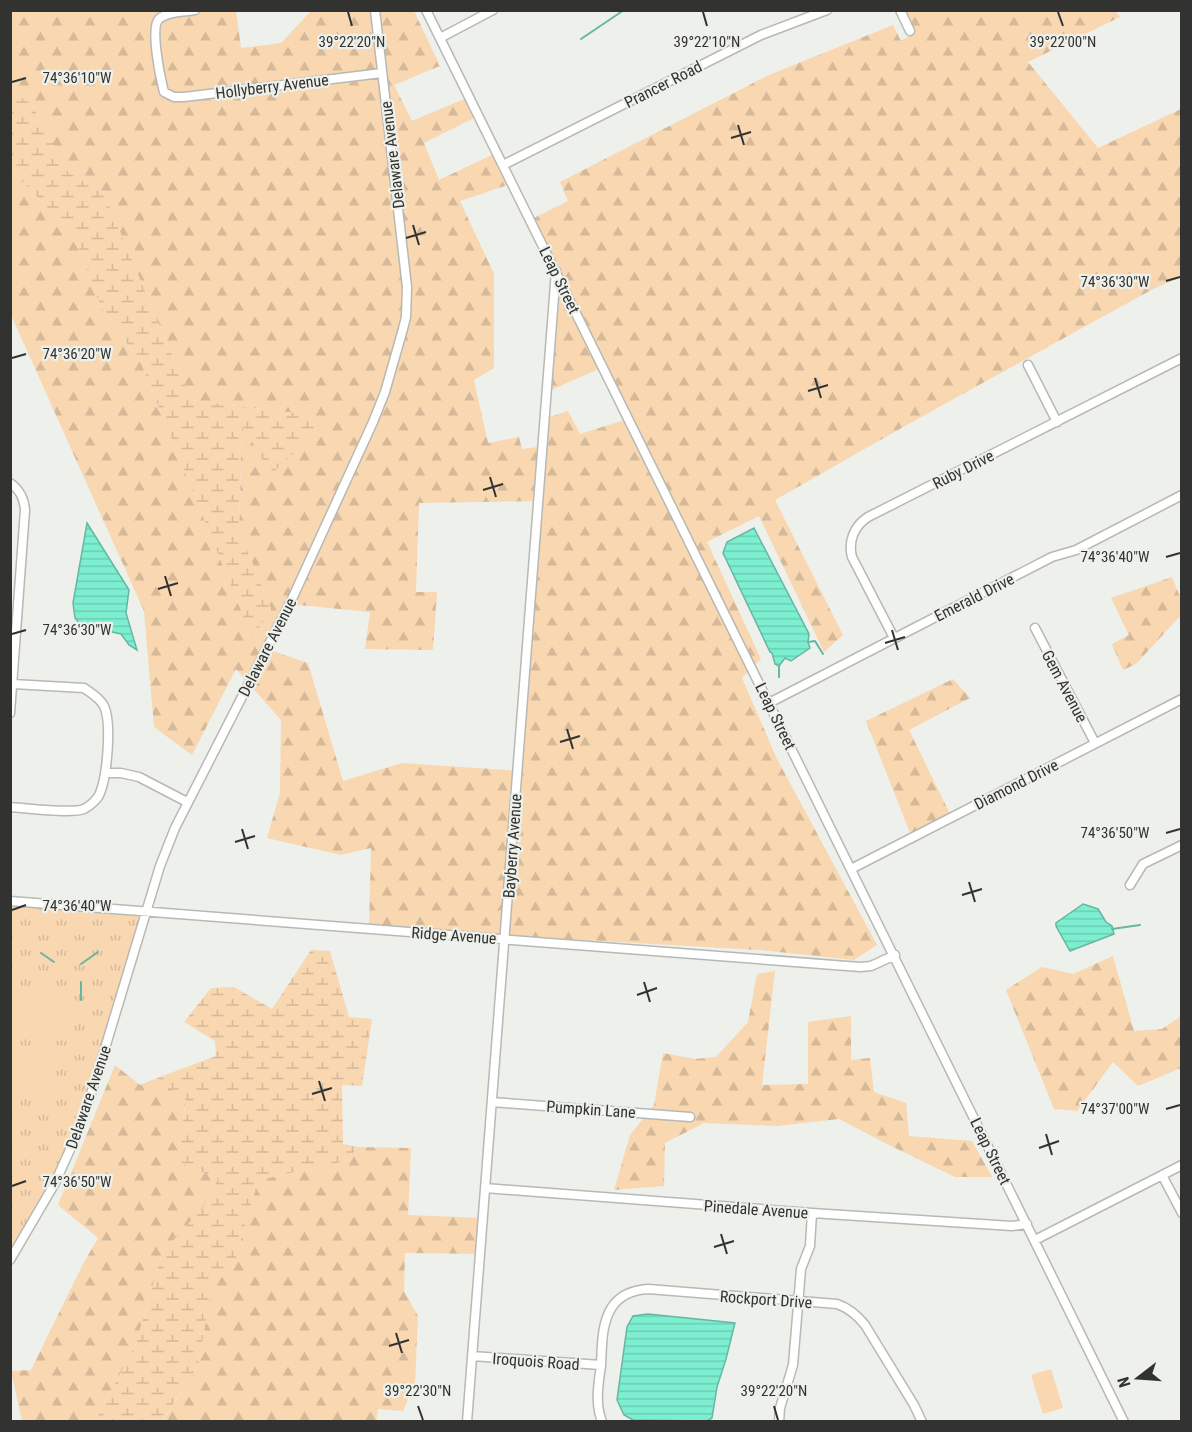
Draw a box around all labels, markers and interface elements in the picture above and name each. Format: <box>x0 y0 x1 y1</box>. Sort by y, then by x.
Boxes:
text: 39°22'20"N <box>319 33 385 51</box>
text: 39°22'10"N <box>674 33 740 51</box>
text: 39°22'00"N <box>1030 33 1096 51</box>
street label: Prancer Road <box>621 57 705 112</box>
text: 74°36'10"W <box>43 69 112 87</box>
street label: Hollyberry Avenue <box>215 70 330 103</box>
street label: Delaware Avenue <box>376 100 409 210</box>
street label: Leap Street <box>535 244 584 317</box>
text: 74°36'30"W <box>1081 273 1150 291</box>
text: 74°36'20"W <box>43 345 112 363</box>
street label: Ruby Drive <box>929 446 997 493</box>
text: 74°36'40"W <box>1081 548 1150 566</box>
street label: Emerald Drive <box>931 569 1017 626</box>
street label: Delaware Avenue <box>234 595 300 700</box>
text: 74°36'30"W <box>43 621 112 639</box>
street label: Gem Avenue <box>1038 647 1091 725</box>
street label: Leap Street <box>751 680 800 753</box>
street label: Diamond Drive <box>971 755 1061 814</box>
street label: Bayberry Avenue <box>499 793 526 899</box>
text: 74°36'50"W <box>1081 824 1150 842</box>
text: 74°36'40"W <box>43 897 112 915</box>
street label: Ridge Avenue <box>411 923 497 948</box>
street label: Delaware Avenue <box>62 1043 115 1151</box>
street label: Pumpkin Lane <box>546 1097 636 1122</box>
text: 74°37'00"W <box>1081 1100 1150 1118</box>
street label: Leap Street <box>966 1115 1015 1188</box>
text: 74°36'50"W <box>43 1173 112 1191</box>
street label: Pinedale Avenue <box>703 1196 809 1223</box>
street label: Rockport Drive <box>719 1287 813 1312</box>
north arrow <box>1108 1348 1168 1408</box>
street label: Iroquois Road <box>492 1349 580 1374</box>
text: N <box>1114 1375 1135 1390</box>
text: 39°22'30"N <box>385 1382 451 1400</box>
text: 39°22'20"N <box>741 1382 807 1400</box>

